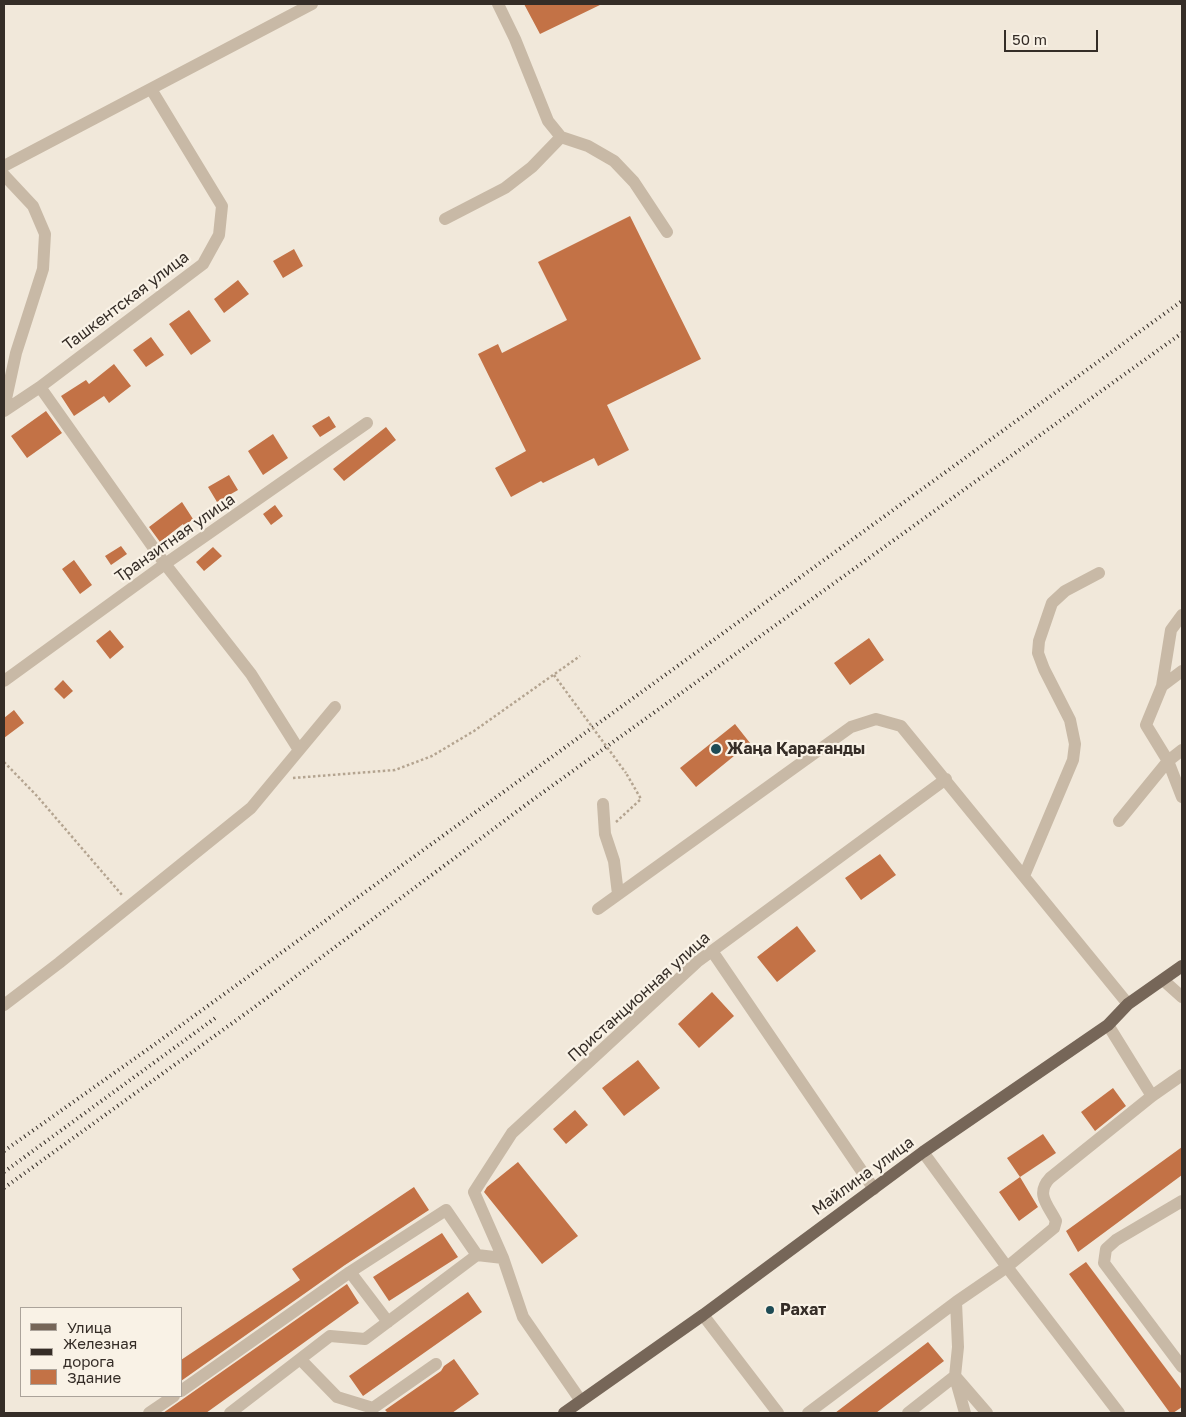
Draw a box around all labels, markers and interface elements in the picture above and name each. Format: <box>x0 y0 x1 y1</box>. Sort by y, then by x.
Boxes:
scale bar <box>1006 20 1100 52</box>
text: 50 m <box>1012 30 1047 48</box>
street label: Ташкентская улица <box>59 247 193 355</box>
street label: Транзитная улица <box>111 489 239 587</box>
place label: Жаңа Қарағанды <box>727 739 865 759</box>
marker: Жаңа Қарағанды <box>709 742 723 756</box>
street label: Пристанционная улица <box>564 928 714 1066</box>
street label: Майлина улица <box>808 1133 918 1219</box>
place label: Рахат <box>780 1300 826 1320</box>
marker: Рахат <box>764 1304 776 1316</box>
legend <box>20 1307 182 1397</box>
text: Улица <box>67 1318 112 1336</box>
text: Железная дорога <box>63 1334 137 1370</box>
text: Здание <box>67 1368 121 1386</box>

